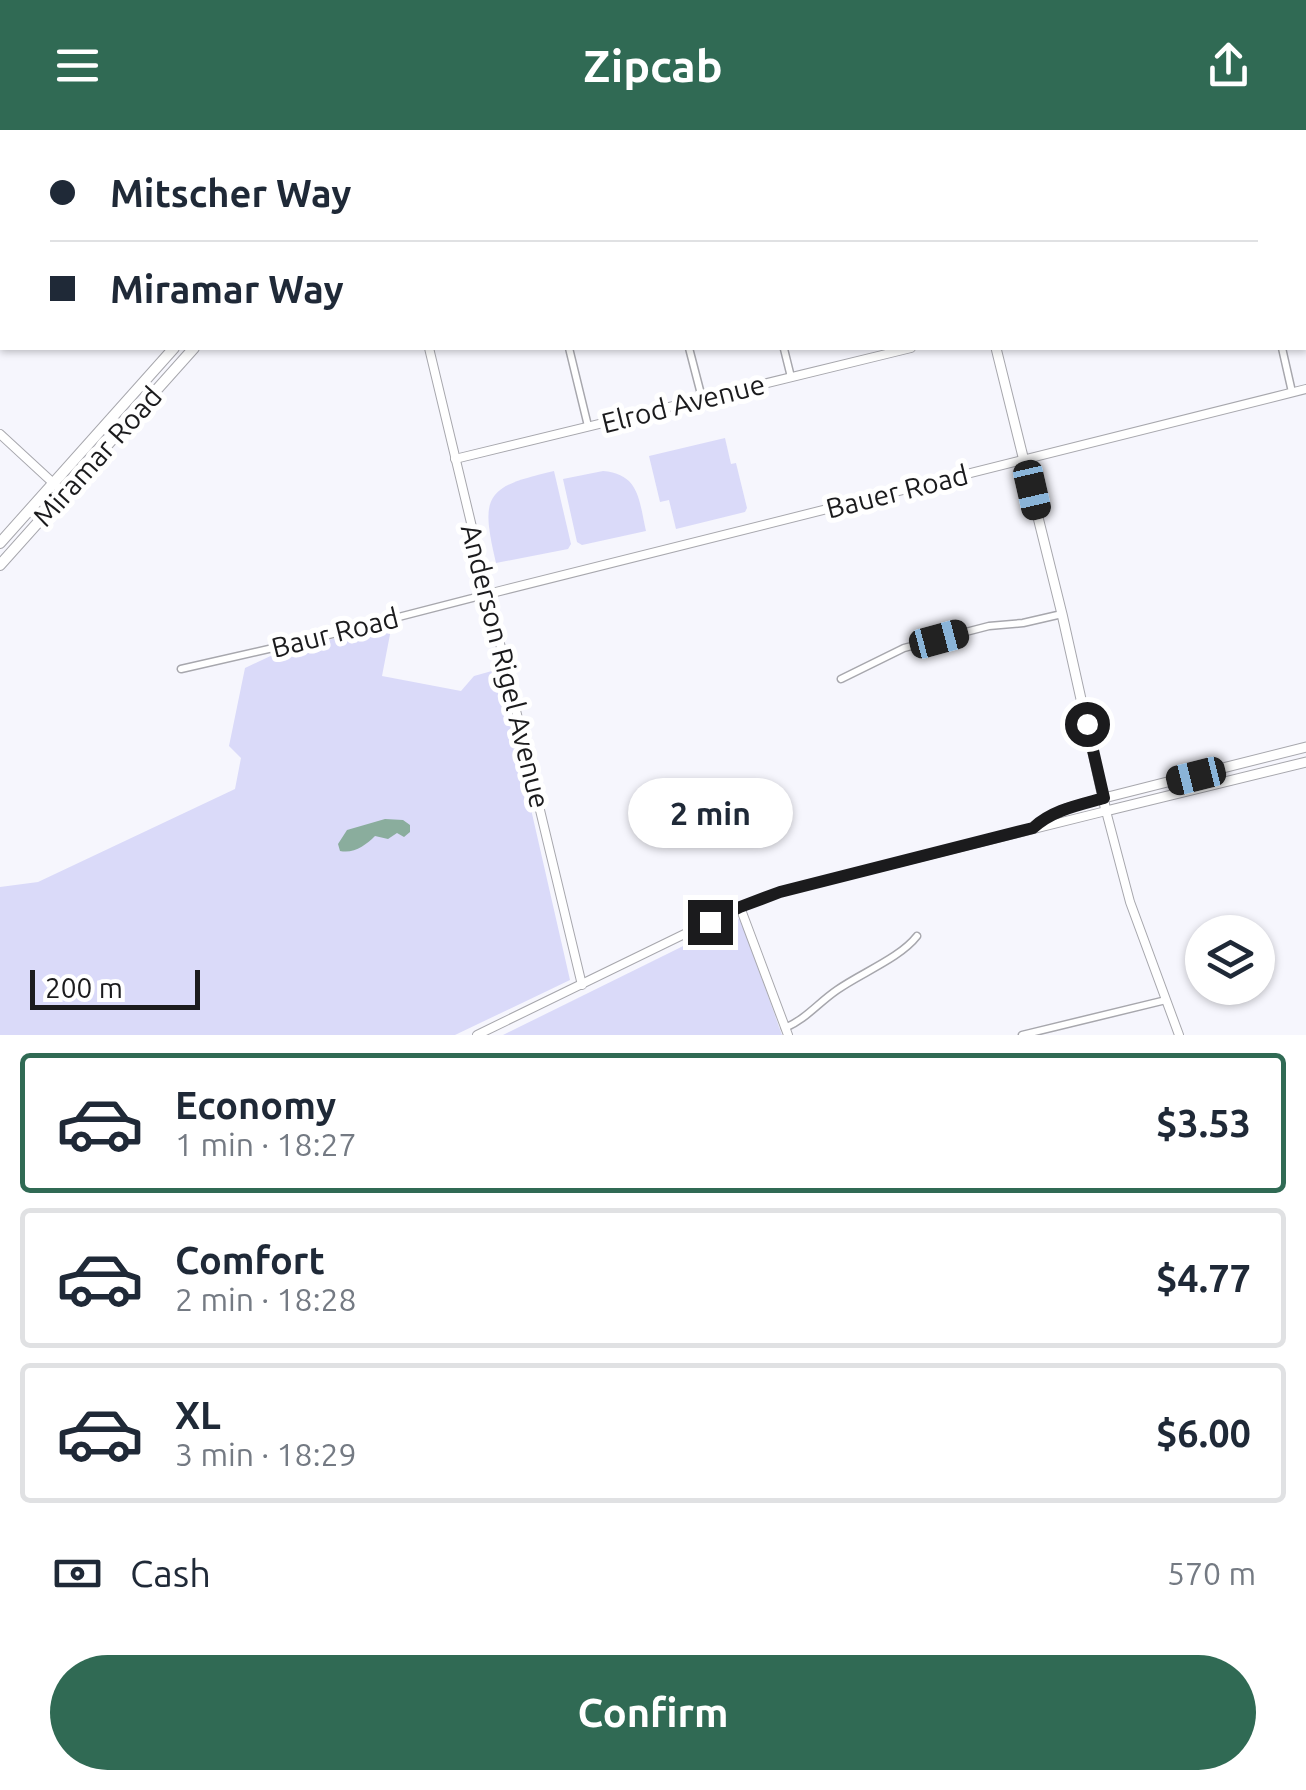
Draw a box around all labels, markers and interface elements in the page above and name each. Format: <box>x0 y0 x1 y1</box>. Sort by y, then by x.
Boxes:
icon: menu <box>50 38 105 93</box>
icon: share <box>1201 38 1256 93</box>
text: Zipcab <box>583 40 723 91</box>
text: Mitscher Way <box>110 172 351 214</box>
text: Miramar Way <box>110 268 344 310</box>
street label: Elrod Avenue <box>598 368 768 438</box>
street label: Miramar Road <box>27 380 167 532</box>
car <box>1011 457 1053 523</box>
street label: Bauer Road <box>823 458 971 524</box>
street label: Anderson Rigel Avenue <box>456 521 556 811</box>
street label: Baur Road <box>268 601 402 663</box>
car <box>906 617 972 661</box>
route start <box>1065 702 1110 747</box>
car <box>1163 754 1229 798</box>
callout: 2 min <box>628 777 792 847</box>
text: 2 min <box>670 795 751 831</box>
route end <box>688 900 733 945</box>
map controls <box>1185 915 1275 1005</box>
button: layers <box>1185 915 1275 1005</box>
scale bar <box>30 965 200 1010</box>
text: 200 m <box>45 972 123 1003</box>
icon: car <box>55 1078 145 1168</box>
text: Economy <box>175 1084 336 1126</box>
text: $3.53 <box>1156 1102 1251 1144</box>
text: 1 min · 18:27 <box>175 1126 357 1162</box>
icon: car <box>55 1233 145 1323</box>
text: Comfort <box>175 1239 325 1281</box>
text: $4.77 <box>1156 1257 1251 1299</box>
text: 2 min · 18:28 <box>175 1281 357 1317</box>
icon: car <box>55 1388 145 1478</box>
text: XL <box>175 1394 221 1436</box>
text: $6.00 <box>1156 1412 1251 1454</box>
text: 3 min · 18:29 <box>175 1436 357 1472</box>
icon: cash <box>50 1546 105 1601</box>
text: Cash <box>130 1552 211 1594</box>
text: 570 m <box>1167 1555 1256 1591</box>
button: Confirm <box>50 1655 1256 1770</box>

